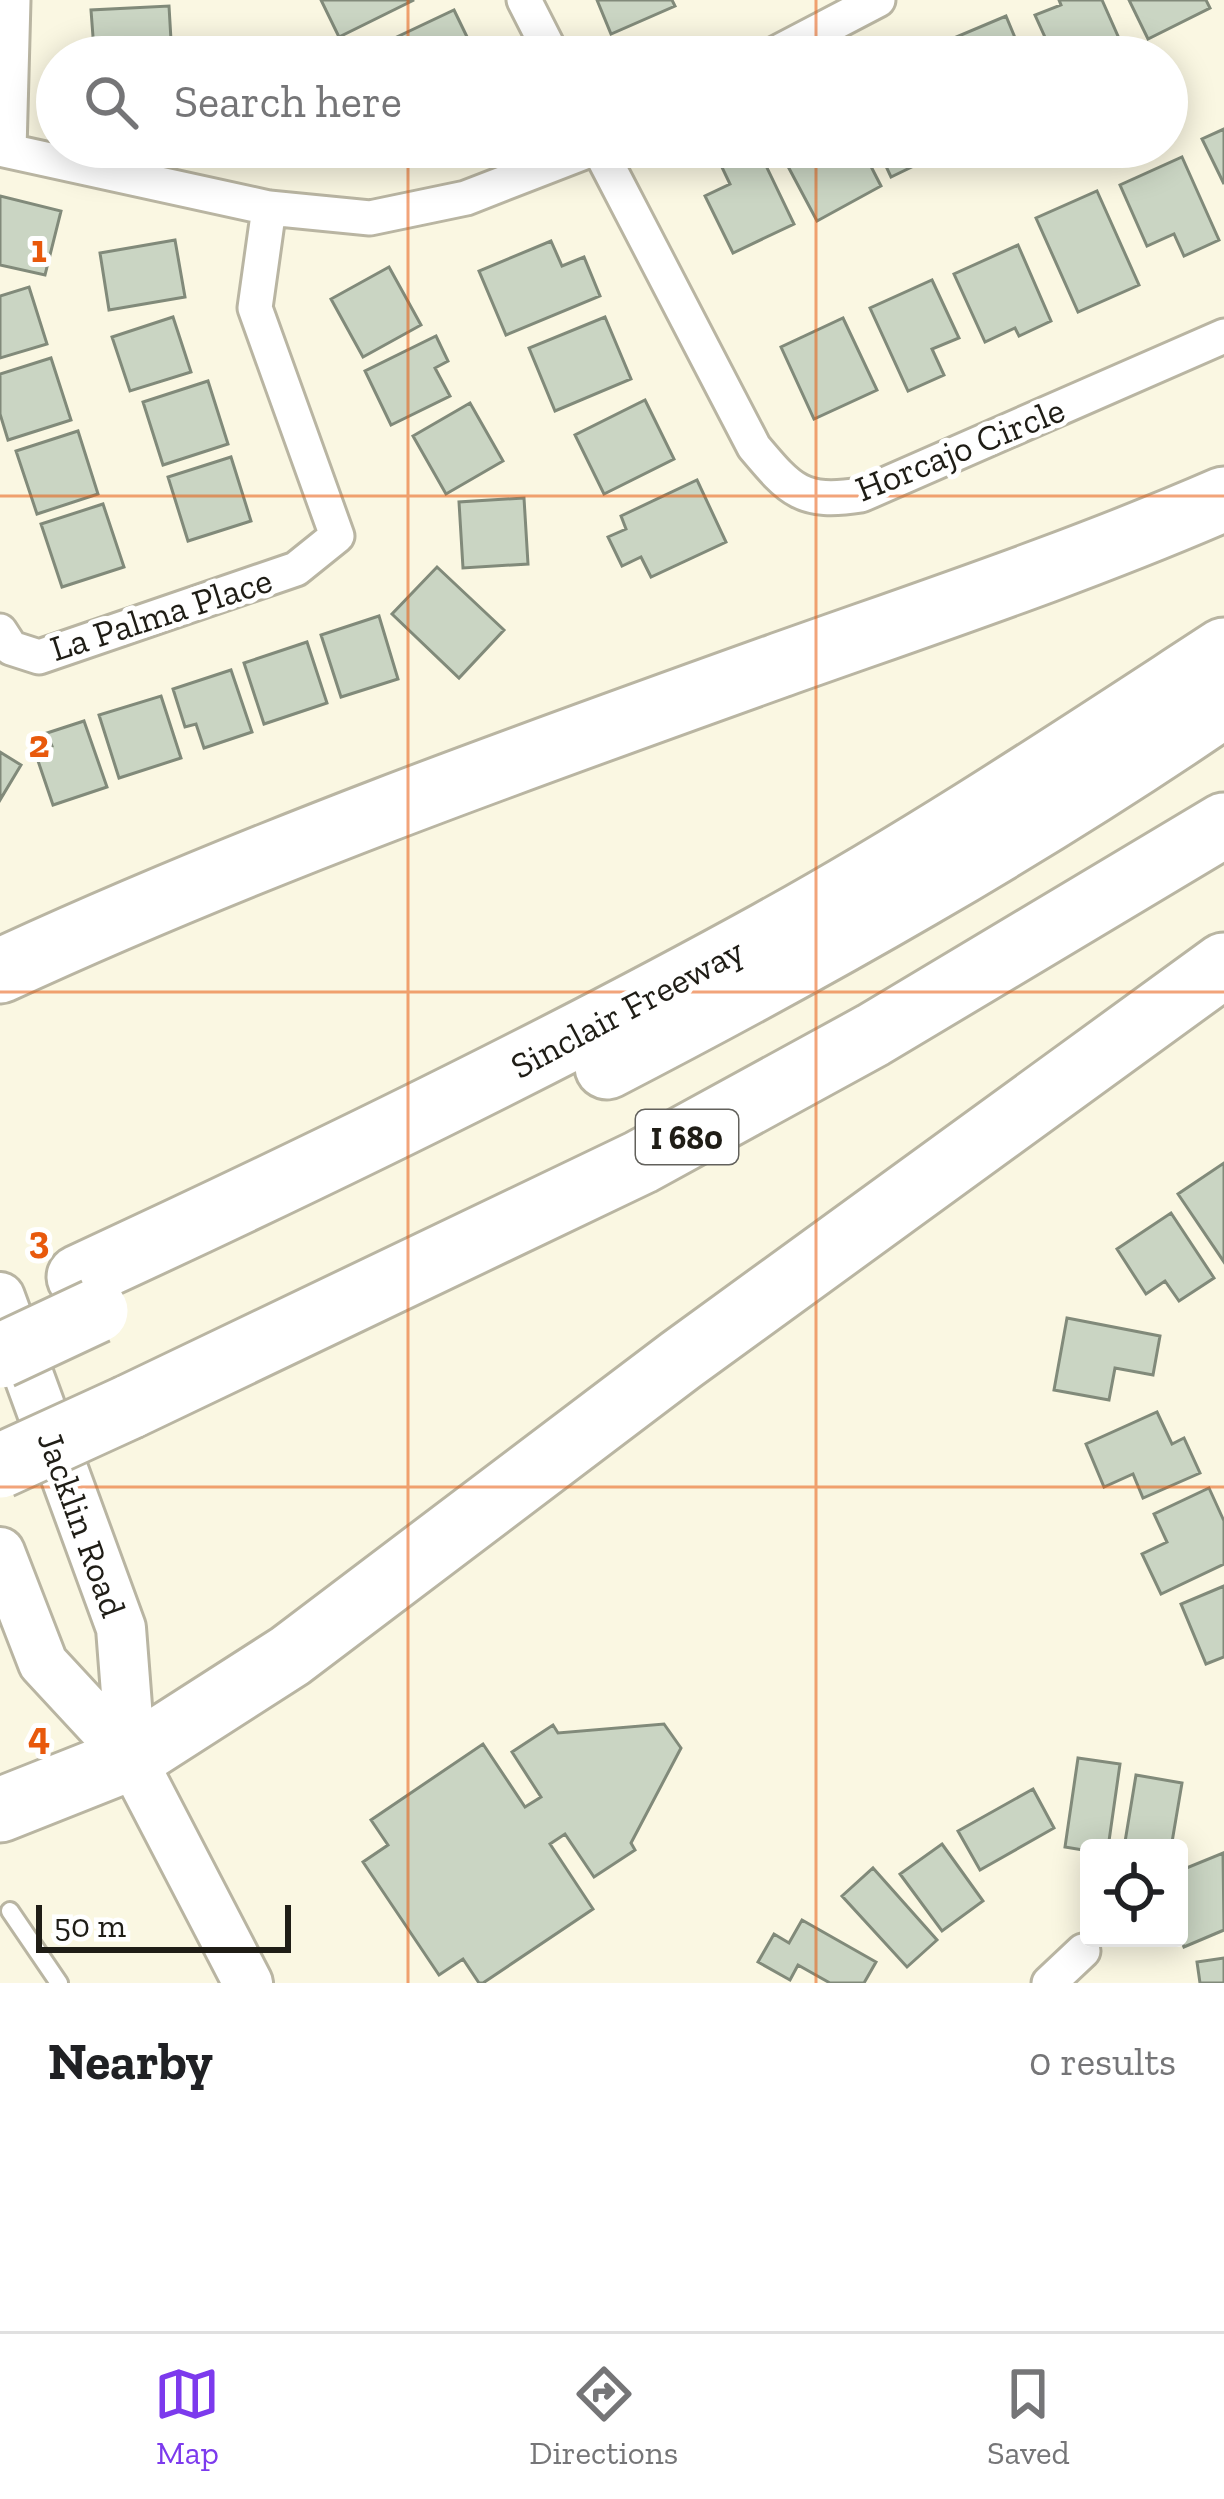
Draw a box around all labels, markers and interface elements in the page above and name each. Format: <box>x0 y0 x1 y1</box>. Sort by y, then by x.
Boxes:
search box <box>36 36 1188 168</box>
icon: search <box>78 69 144 135</box>
text: Search here <box>174 75 402 129</box>
text: 1 <box>31 225 47 272</box>
street label: Horcajo Circle <box>849 388 1071 510</box>
street label: La Palma Place <box>45 558 277 670</box>
text: 2 <box>29 720 50 767</box>
street label: Sinclair Freeway <box>503 928 751 1087</box>
road number: I 680 <box>636 1110 738 1164</box>
text: 3 <box>29 1216 49 1263</box>
street label: Jacklin Road <box>29 1425 135 1623</box>
text: 4 <box>28 1712 50 1759</box>
map controls <box>1080 1839 1188 1947</box>
button: locate <box>1080 1839 1188 1947</box>
scale bar <box>36 1899 291 1952</box>
text: 50 m <box>54 1906 126 1945</box>
text: Nearby <box>48 2031 213 2092</box>
text: 0 results <box>1029 2038 1176 2085</box>
tab: Map <box>154 2361 220 2472</box>
tab: Directions <box>529 2361 678 2472</box>
tab: Saved <box>987 2361 1070 2472</box>

